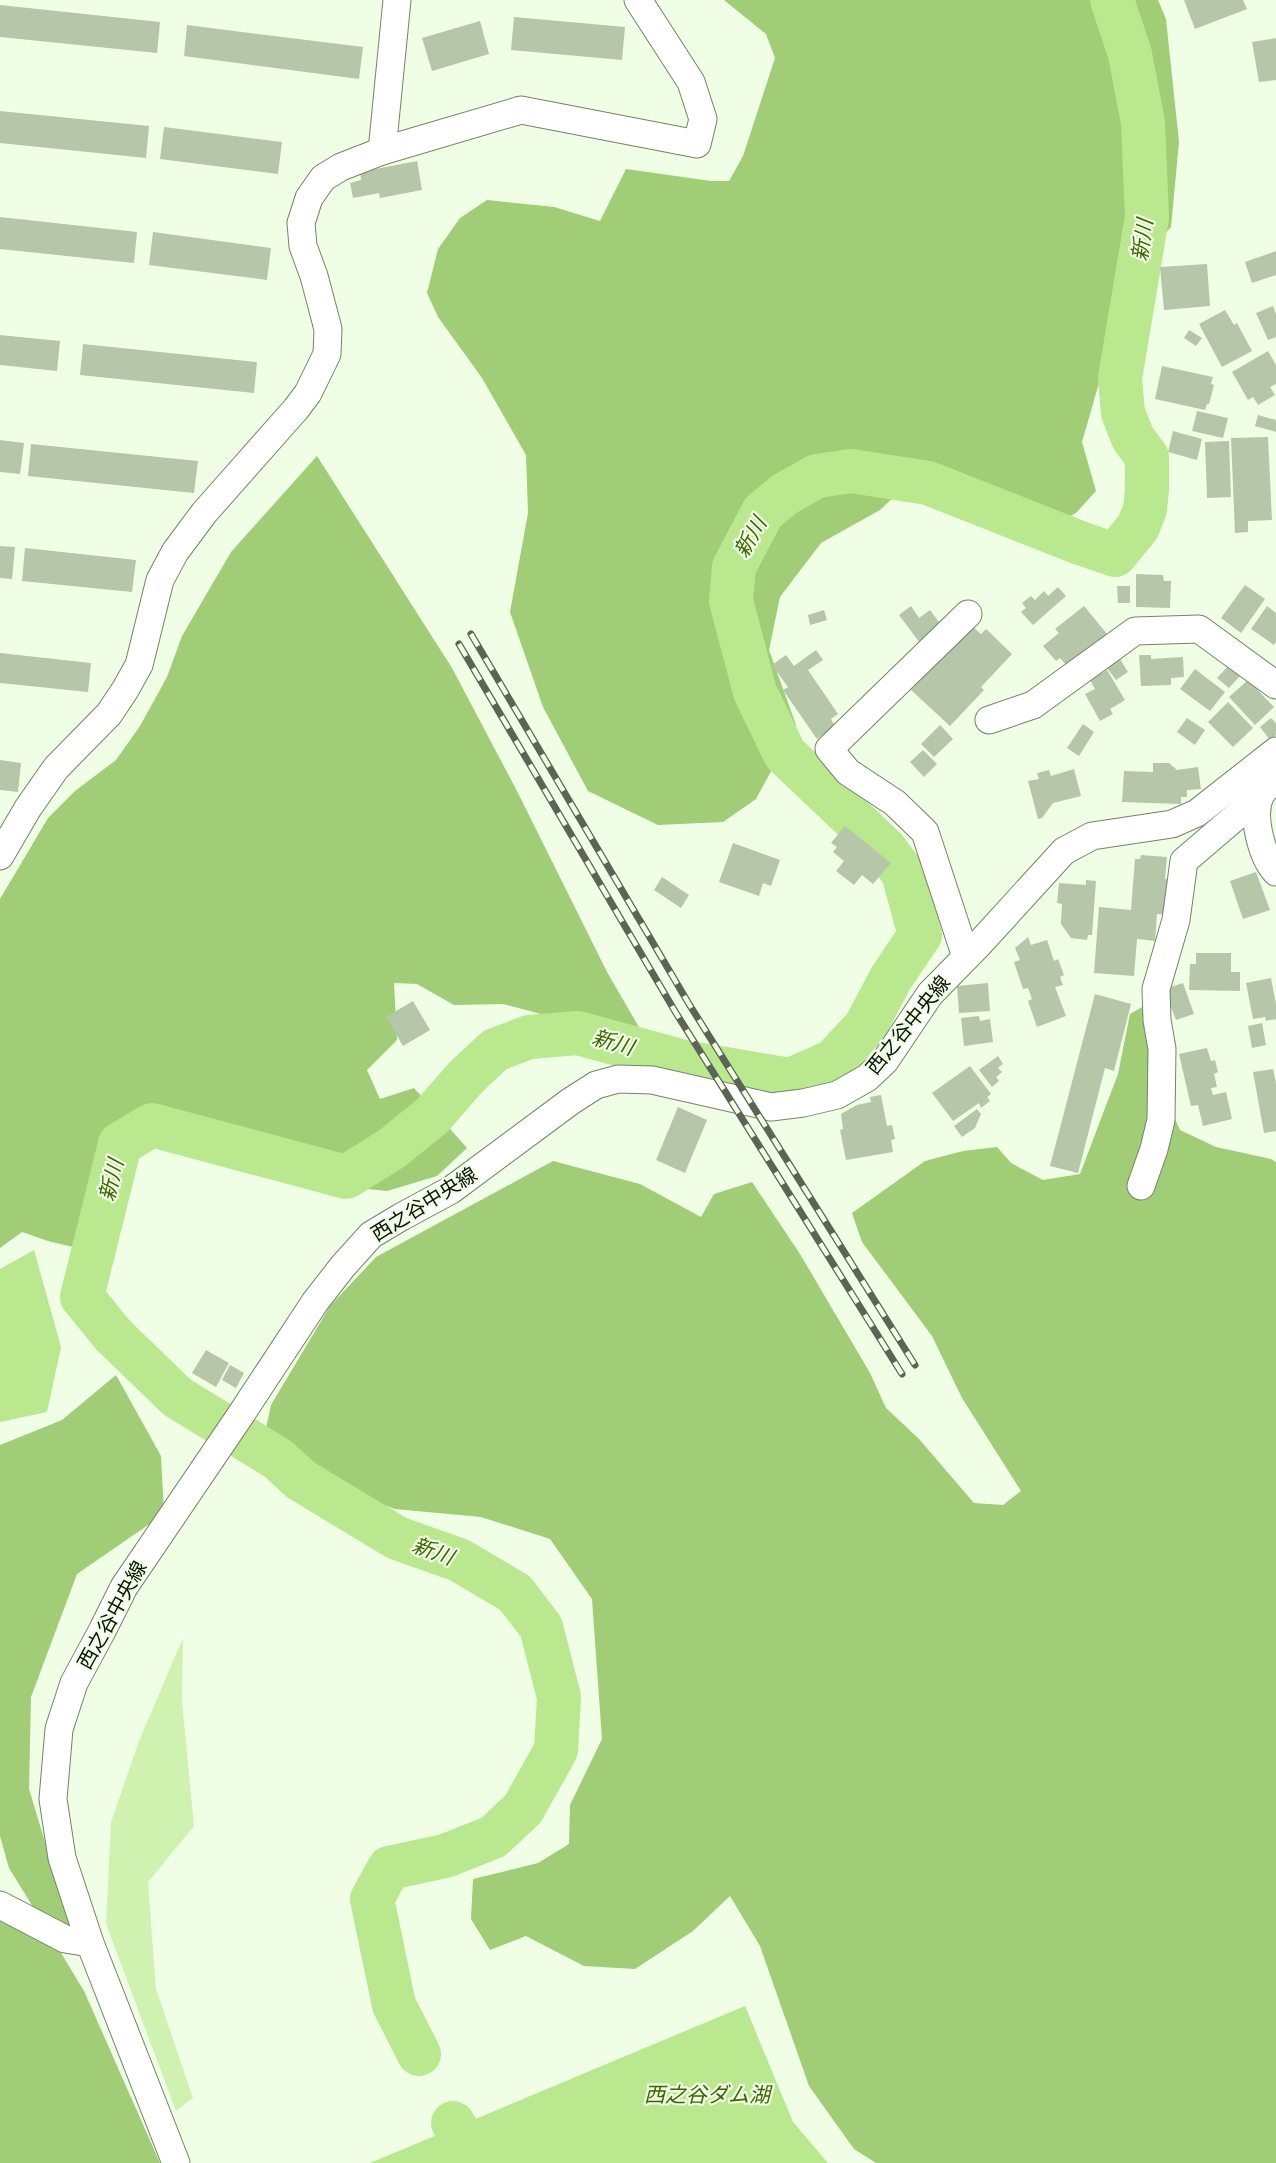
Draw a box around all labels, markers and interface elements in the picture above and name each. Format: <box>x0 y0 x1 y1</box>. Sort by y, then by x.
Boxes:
water label: 新川 <box>1127 215 1158 263</box>
water label: 新川 <box>729 511 772 561</box>
street label: 西之谷中央線 <box>861 971 955 1079</box>
water label: 新川 <box>589 1024 639 1060</box>
water label: 新川 <box>94 1155 129 1203</box>
street label: 西之谷中央線 <box>367 1162 481 1246</box>
water label: 新川 <box>409 1532 459 1571</box>
street label: 西之谷中央線 <box>72 1557 152 1673</box>
water label: 西之谷ダム湖 <box>644 2082 773 2107</box>

